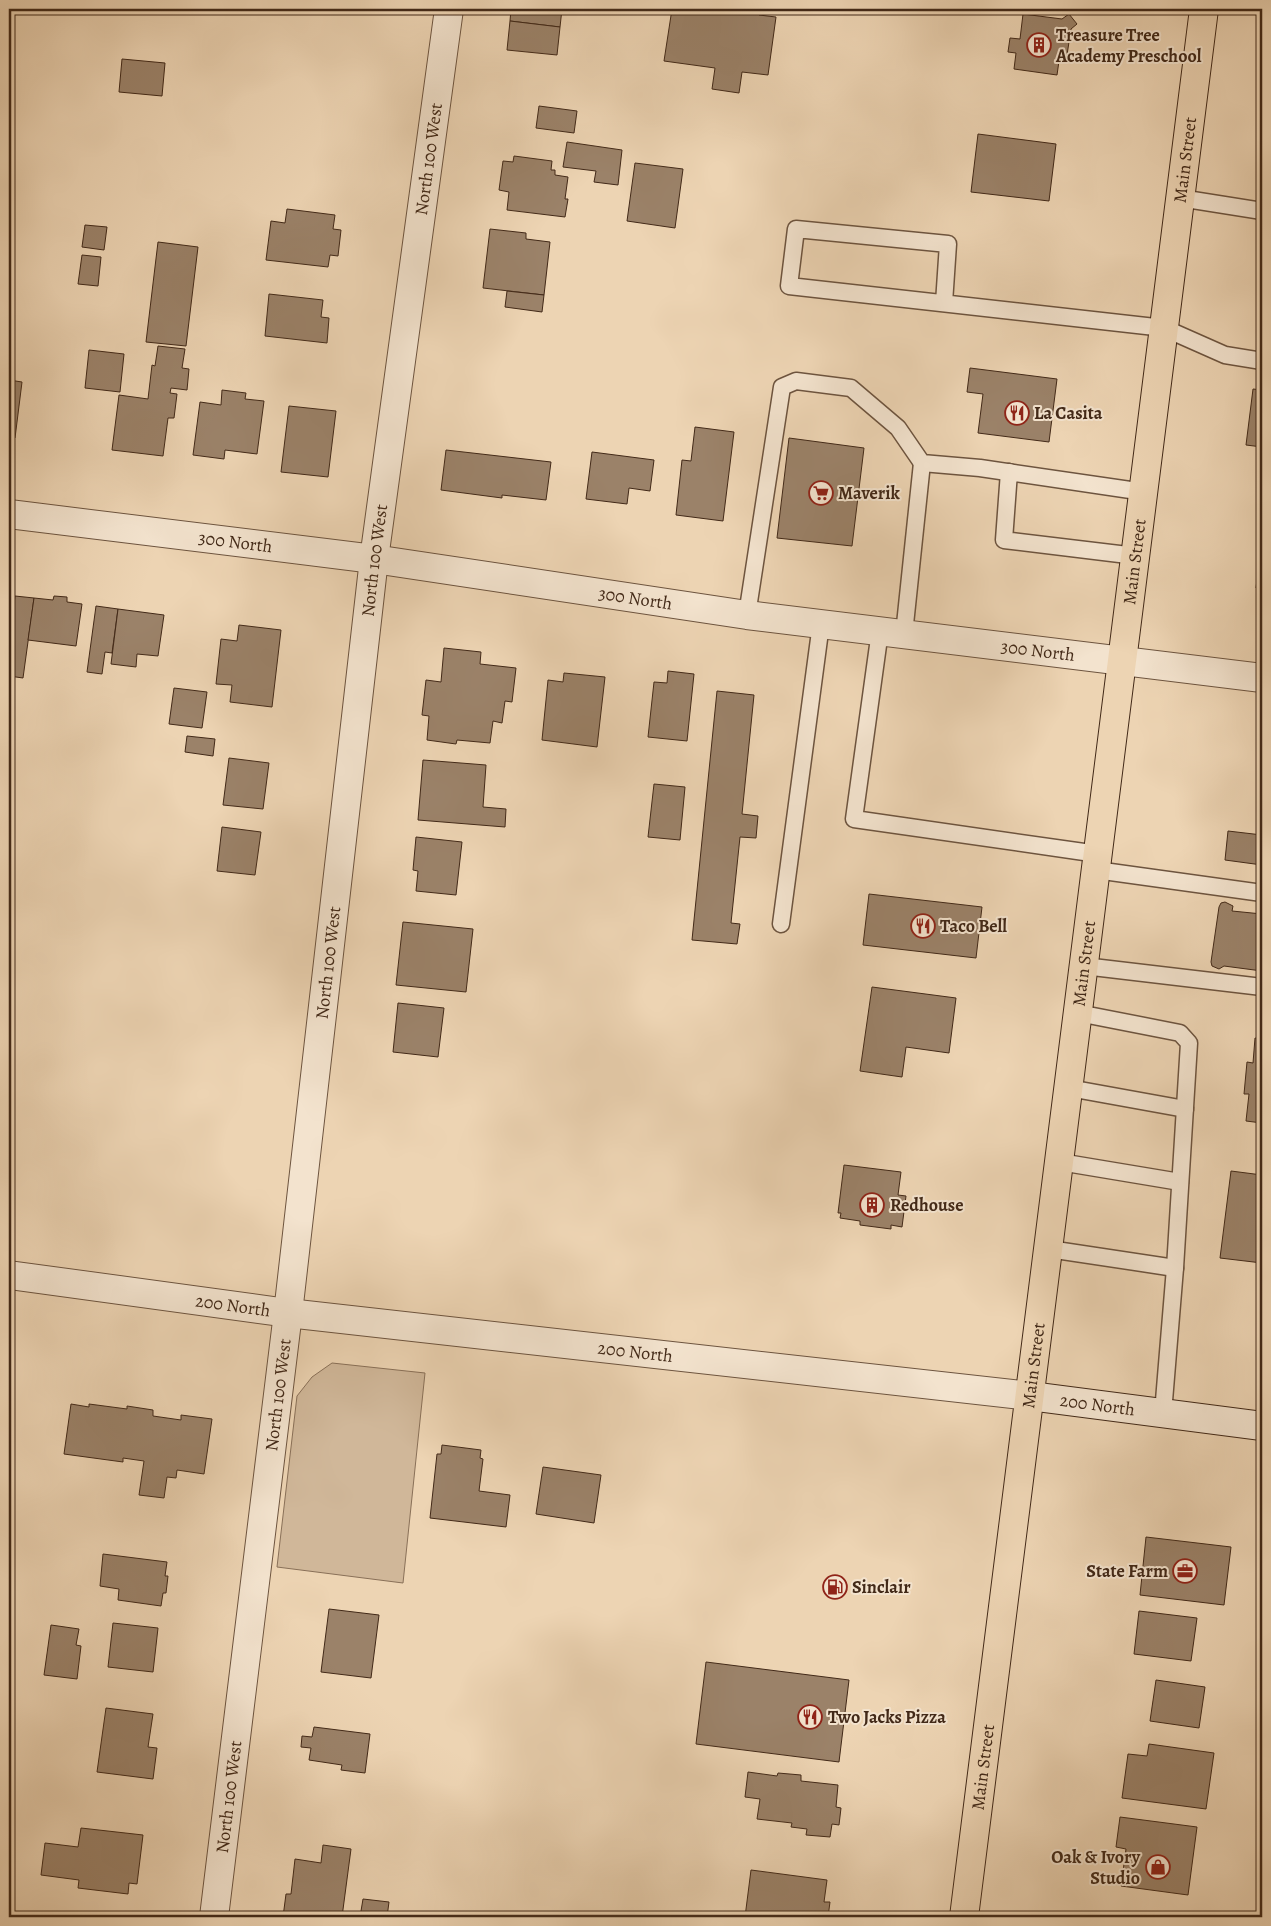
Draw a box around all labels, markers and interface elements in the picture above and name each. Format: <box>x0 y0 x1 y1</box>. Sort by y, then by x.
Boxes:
place label: Treasure Tree Academy Preschool <box>1055 23 1202 68</box>
building icon: Treasure Tree Academy Preschool <box>1026 32 1052 58</box>
street label: North 100 West <box>409 101 448 217</box>
street label: Main Street <box>1168 115 1202 204</box>
restaurant icon: La Casita <box>1004 400 1030 426</box>
place label: La Casita <box>1034 401 1103 425</box>
supermarket icon: Maverik <box>808 480 834 506</box>
place label: Maverik <box>838 481 901 505</box>
street label: North 100 West <box>355 503 393 618</box>
street label: Main Street <box>1117 517 1152 606</box>
street label: 300 North <box>197 525 274 558</box>
street label: 300 North <box>597 581 674 616</box>
street label: 300 North <box>1000 634 1077 667</box>
street label: North 100 West <box>310 905 346 1020</box>
restaurant icon: Taco Bell <box>910 913 936 939</box>
place label: Taco Bell <box>940 914 1007 938</box>
street label: Main Street <box>1067 919 1101 1008</box>
building icon: Redhouse <box>859 1192 885 1218</box>
place label: Redhouse <box>890 1193 964 1217</box>
street label: 200 North <box>194 1289 272 1323</box>
street label: Main Street <box>1016 1321 1051 1410</box>
street label: 200 North <box>596 1336 674 1368</box>
street label: North 100 West <box>259 1337 297 1453</box>
street label: 200 North <box>1059 1388 1137 1422</box>
office icon: State Farm <box>1172 1558 1198 1584</box>
place label: State Farm <box>1086 1559 1168 1583</box>
fuel station icon: Sinclair <box>822 1574 848 1600</box>
place label: Sinclair <box>852 1575 911 1599</box>
restaurant icon: Two Jacks Pizza <box>797 1704 823 1730</box>
place label: Two Jacks Pizza <box>828 1705 946 1729</box>
street label: Main Street <box>966 1723 1000 1812</box>
street label: North 100 West <box>210 1739 248 1855</box>
place label: Oak & Ivory Studio <box>1051 1845 1141 1890</box>
shop icon: Oak & Ivory Studio <box>1145 1854 1171 1880</box>

